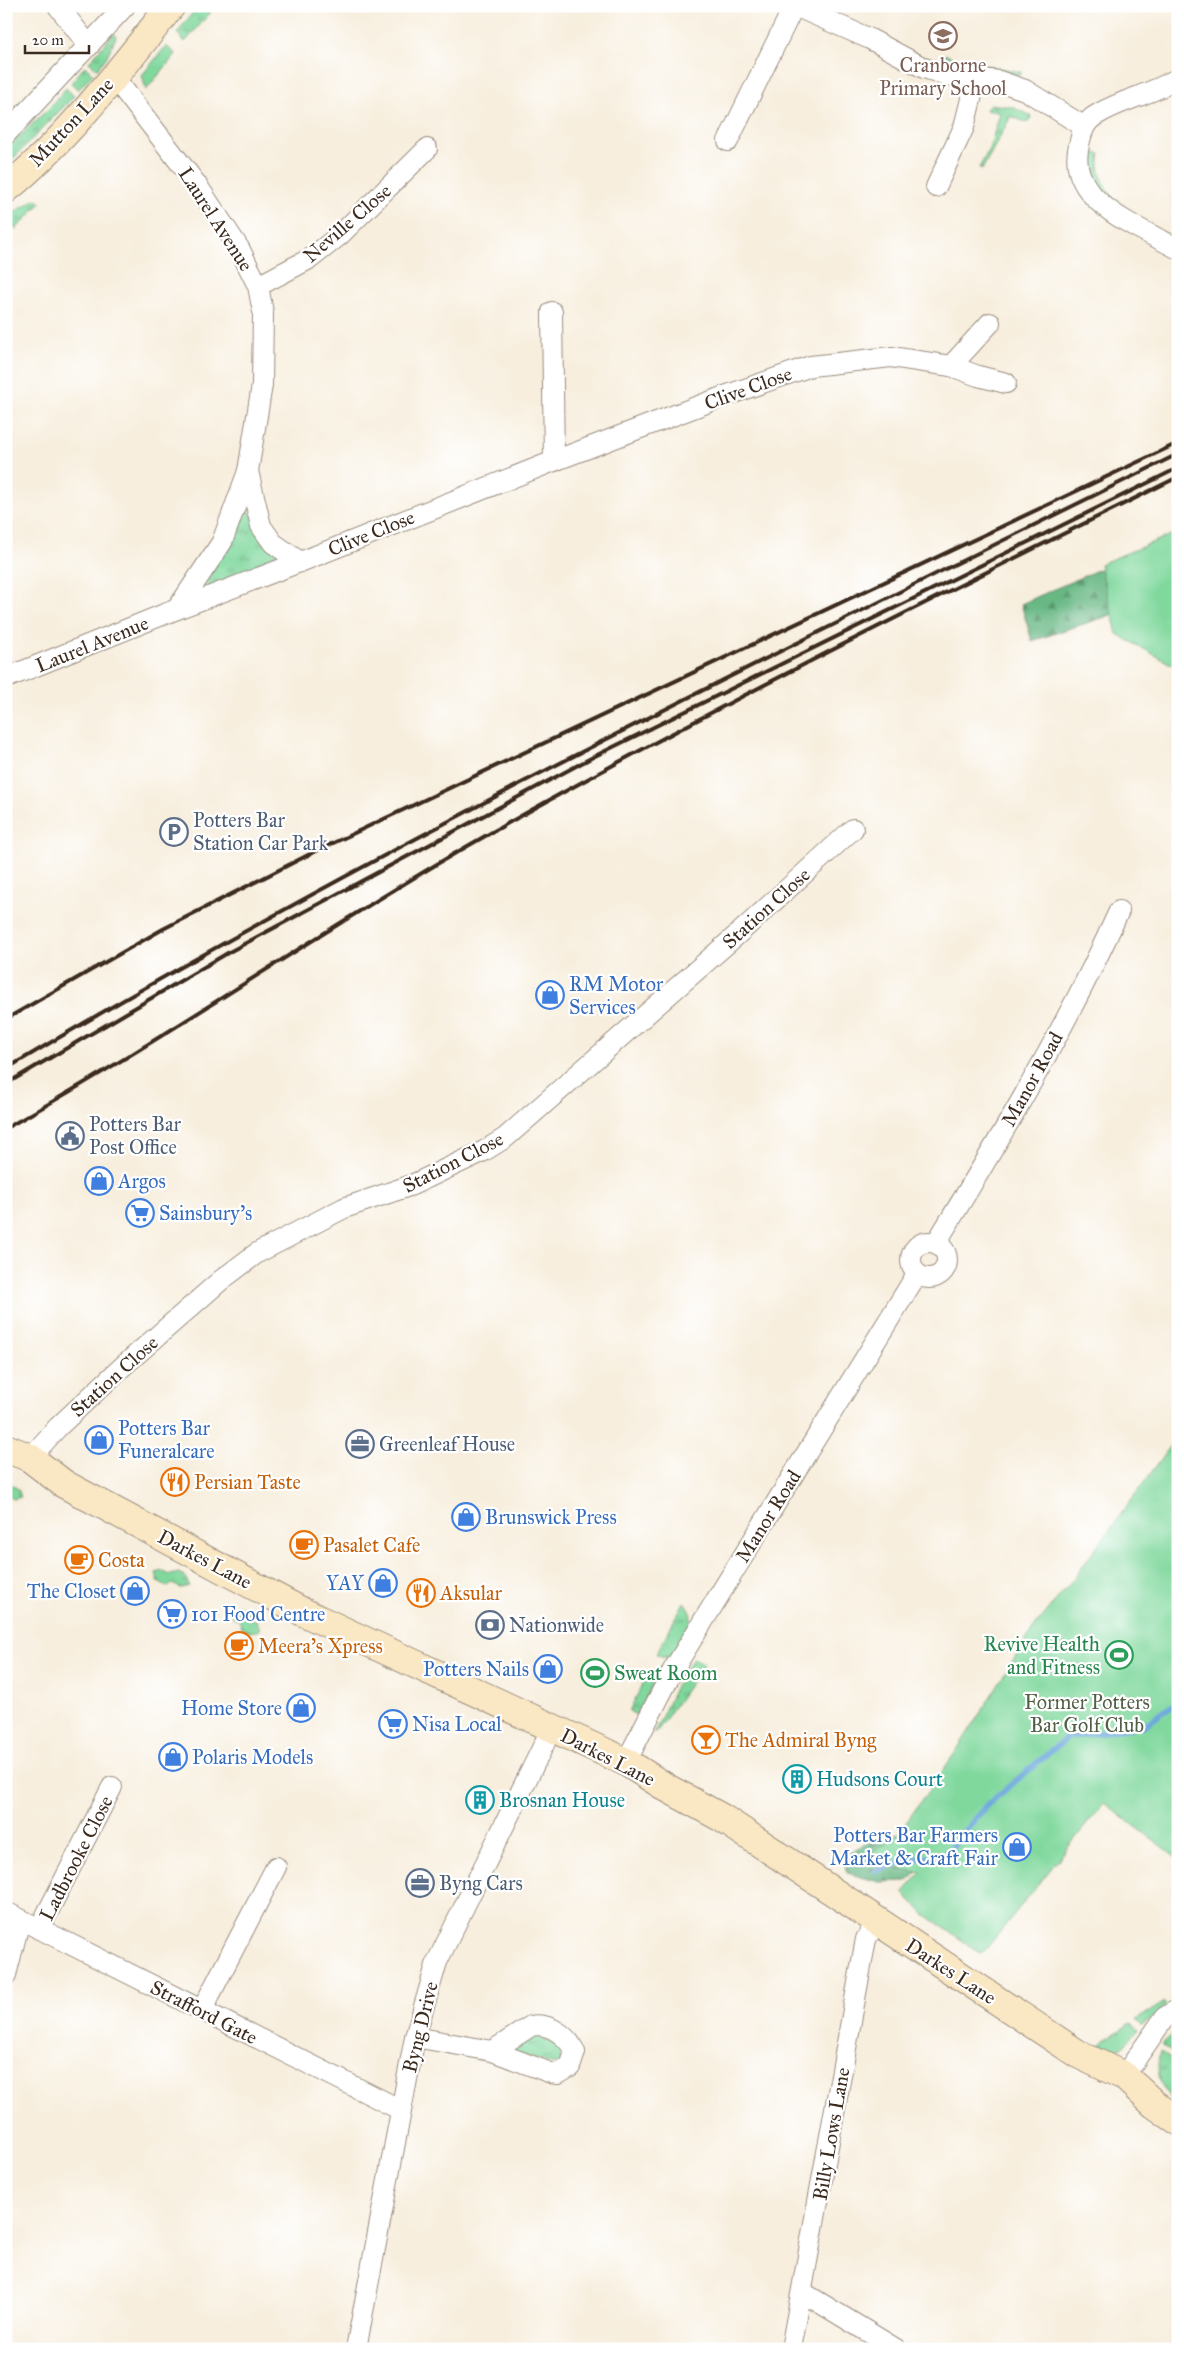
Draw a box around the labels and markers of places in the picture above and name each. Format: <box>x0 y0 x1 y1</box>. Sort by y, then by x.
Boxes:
school or university icon: Cranborne Primary School <box>928 21 958 51</box>
place label: Cranborne Primary School <box>879 53 1007 100</box>
place label: Potters Bar Station Car Park <box>193 808 329 855</box>
parking icon: Potters Bar Station Car Park <box>159 817 189 847</box>
place label: RM Motor Services <box>569 972 664 1019</box>
shop icon: RM Motor Services <box>535 980 565 1010</box>
place label: Potters Bar Post Office <box>89 1112 181 1159</box>
public building icon: Potters Bar Post Office <box>55 1121 85 1151</box>
shop icon: Argos <box>84 1166 114 1196</box>
place label: Argos <box>117 1169 166 1194</box>
supermarket icon: Sainsbury's <box>125 1198 155 1228</box>
place label: Sainsbury's <box>159 1201 252 1225</box>
place label: Potters Bar Funeralcare <box>118 1416 215 1463</box>
shop icon: Potters Bar Funeralcare <box>84 1425 114 1455</box>
office icon: Greenleaf House <box>345 1429 375 1459</box>
place label: Greenleaf House <box>379 1432 515 1456</box>
restaurant icon: Persian Taste <box>160 1467 190 1497</box>
place label: Persian Taste <box>194 1470 301 1494</box>
shop icon: Brunswick Press <box>451 1502 481 1532</box>
place label: Brunswick Press <box>485 1505 617 1529</box>
cafe icon: Pasalet Cafe <box>289 1530 319 1560</box>
place label: Pasalet Cafe <box>323 1533 420 1557</box>
cafe icon: Costa <box>64 1545 94 1575</box>
place label: Costa <box>98 1548 145 1572</box>
shop icon: YAY <box>368 1568 398 1598</box>
place label: YAY <box>326 1571 365 1595</box>
shop icon: The Closet <box>120 1576 150 1606</box>
restaurant icon: Aksular <box>406 1578 436 1608</box>
place label: The Closet <box>27 1579 116 1603</box>
place label: Aksular <box>439 1581 503 1605</box>
supermarket icon: 101 Food Centre <box>157 1599 187 1629</box>
place label: 101 Food Centre <box>191 1602 325 1626</box>
bank icon: Nationwide <box>475 1610 505 1640</box>
place label: Nationwide <box>509 1613 604 1637</box>
cafe icon: Meera's Xpress <box>224 1631 254 1661</box>
place label: Revive Health and Fitness <box>983 1632 1100 1679</box>
place label: Meera's Xpress <box>258 1634 383 1658</box>
sports icon: Revive Health and Fitness <box>1104 1640 1134 1670</box>
shop icon: Potters Nails <box>533 1654 563 1684</box>
place label: Potters Nails <box>423 1657 529 1681</box>
sports icon: Sweat Room <box>580 1658 610 1688</box>
place label: Sweat Room <box>614 1661 718 1685</box>
shop icon: Home Store <box>286 1693 316 1723</box>
place label: Home Store <box>181 1696 282 1720</box>
supermarket icon: Nisa Local <box>378 1709 408 1739</box>
place label: Nisa Local <box>412 1712 502 1736</box>
bar icon: The Admiral Byng <box>691 1725 721 1755</box>
place label: The Admiral Byng <box>725 1728 877 1753</box>
shop icon: Polaris Models <box>158 1742 188 1772</box>
place label: Polaris Models <box>192 1745 313 1769</box>
building icon: Hudsons Court <box>782 1764 812 1794</box>
place label: Hudsons Court <box>816 1767 943 1791</box>
building icon: Brosnan House <box>465 1785 495 1815</box>
place label: Brosnan House <box>499 1788 625 1812</box>
place label: Potters Bar Farmers Market & Craft Fair <box>830 1823 998 1870</box>
shop icon: Potters Bar Farmers Market & Craft Fair <box>1002 1832 1032 1862</box>
office icon: Byng Cars <box>405 1868 435 1898</box>
place label: Byng Cars <box>439 1871 523 1896</box>

